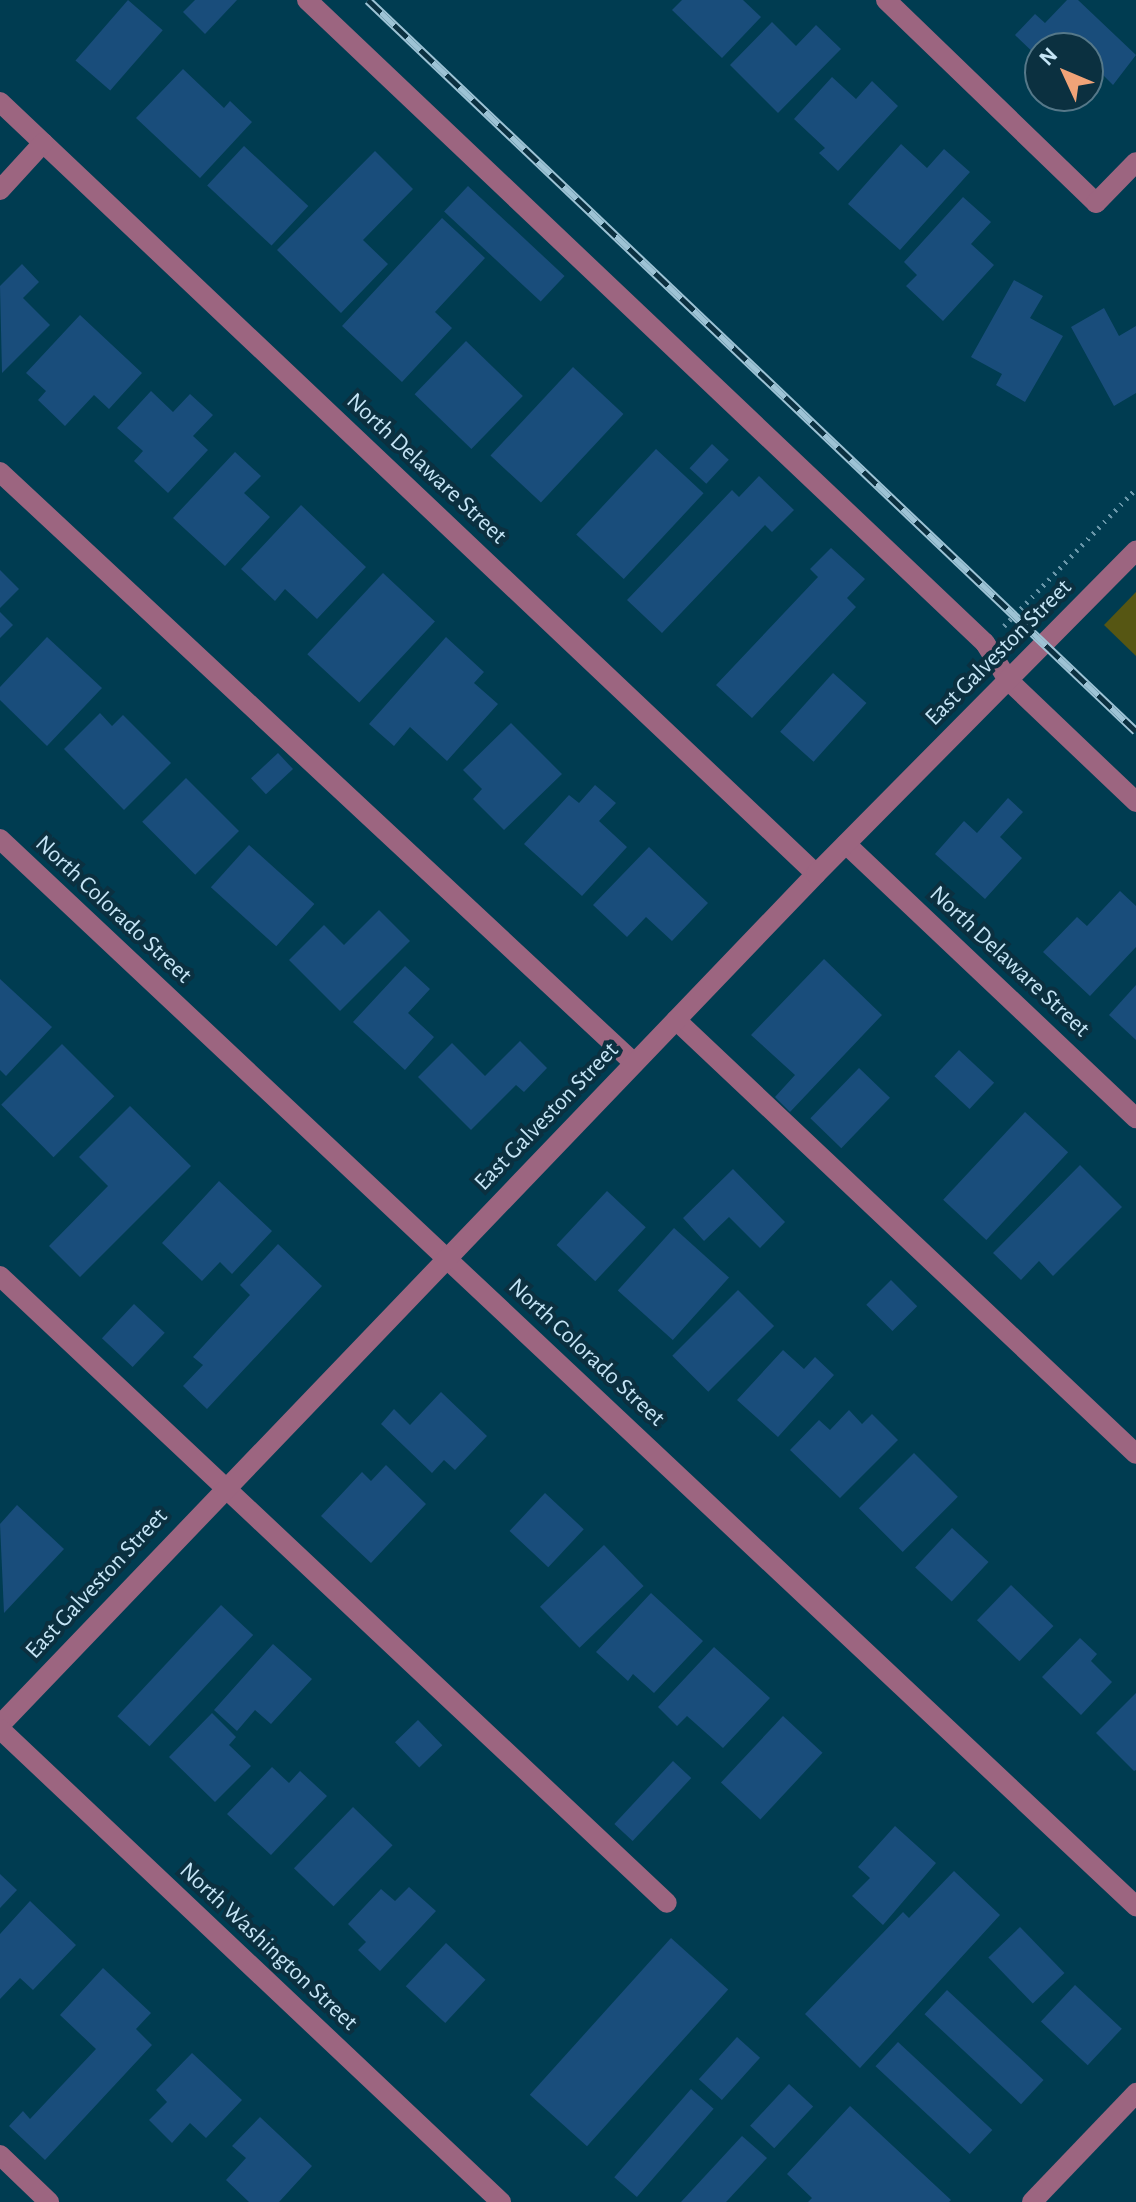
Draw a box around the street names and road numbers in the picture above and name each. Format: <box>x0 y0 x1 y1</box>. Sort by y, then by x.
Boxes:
street label: North Delaware Street <box>340 387 512 551</box>
street label: East Galveston Street <box>920 574 1078 732</box>
street label: North Colorado Street <box>29 830 197 990</box>
street label: North Delaware Street <box>923 880 1095 1044</box>
street label: East Galveston Street <box>469 1037 625 1197</box>
street label: North Colorado Street <box>502 1273 670 1433</box>
street label: East Galveston Street <box>20 1503 174 1665</box>
street label: North Washington Street <box>173 1857 363 2037</box>

